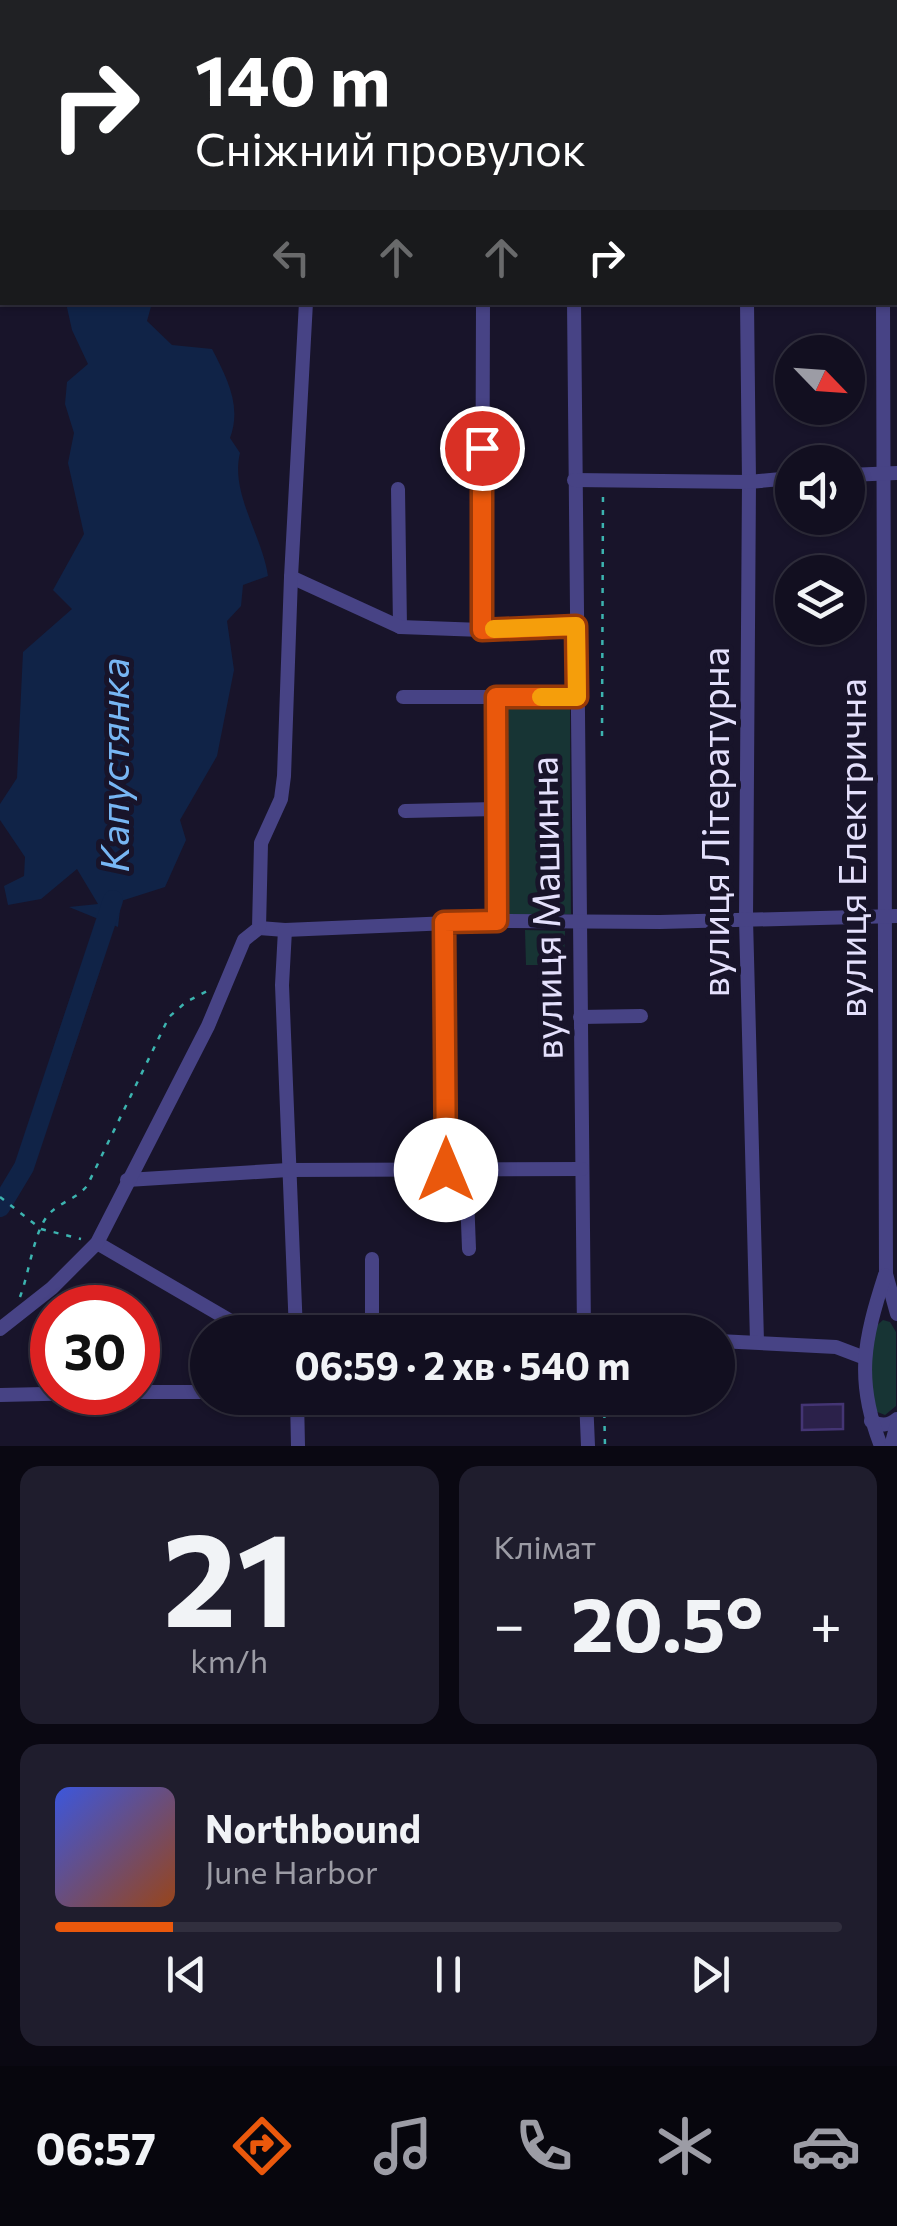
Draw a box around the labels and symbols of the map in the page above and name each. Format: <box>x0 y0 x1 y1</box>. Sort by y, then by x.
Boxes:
north arrow <box>775 335 865 425</box>
pin <box>440 406 525 491</box>
street label: вулиця Літературна <box>690 647 737 997</box>
water label: Капустянка <box>88 657 137 873</box>
street label: вулиця Електрична <box>827 678 874 1018</box>
street label: вулиця Машинна <box>518 756 571 1060</box>
position arrow <box>394 1118 498 1222</box>
speed limit sign: 30 <box>30 1285 160 1415</box>

